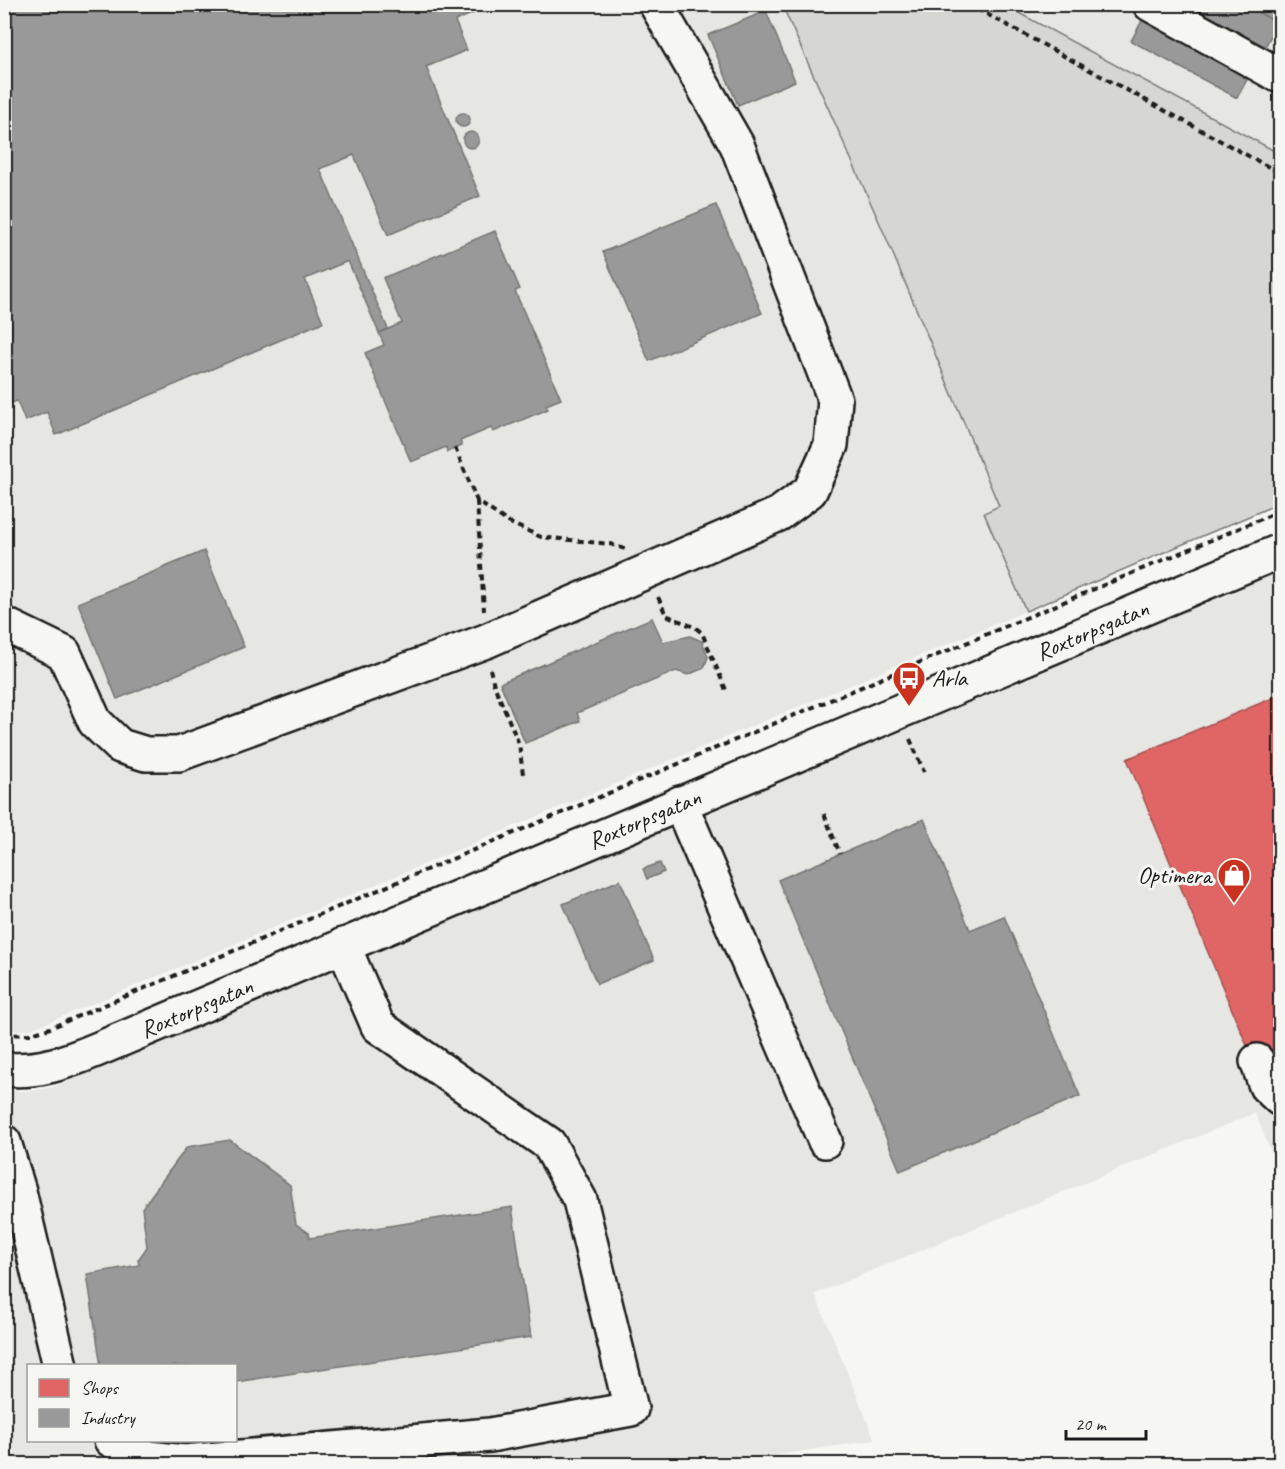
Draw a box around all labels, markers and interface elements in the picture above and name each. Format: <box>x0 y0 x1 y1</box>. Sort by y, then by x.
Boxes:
street label: Roxtorpsgatan <box>1031 593 1153 667</box>
bus stop icon: Arla <box>891 660 927 707</box>
place label: Arla <box>932 663 969 693</box>
street label: Roxtorpsgatan <box>583 782 705 856</box>
shop icon: Optimera <box>1216 857 1252 904</box>
place label: Optimera <box>1138 860 1213 890</box>
street label: Roxtorpsgatan <box>136 971 257 1045</box>
legend <box>27 1364 237 1442</box>
text: Shops <box>81 1377 120 1399</box>
scale bar <box>1066 1403 1146 1441</box>
text: Industry <box>81 1407 136 1429</box>
text: 20 m <box>1075 1413 1108 1435</box>

